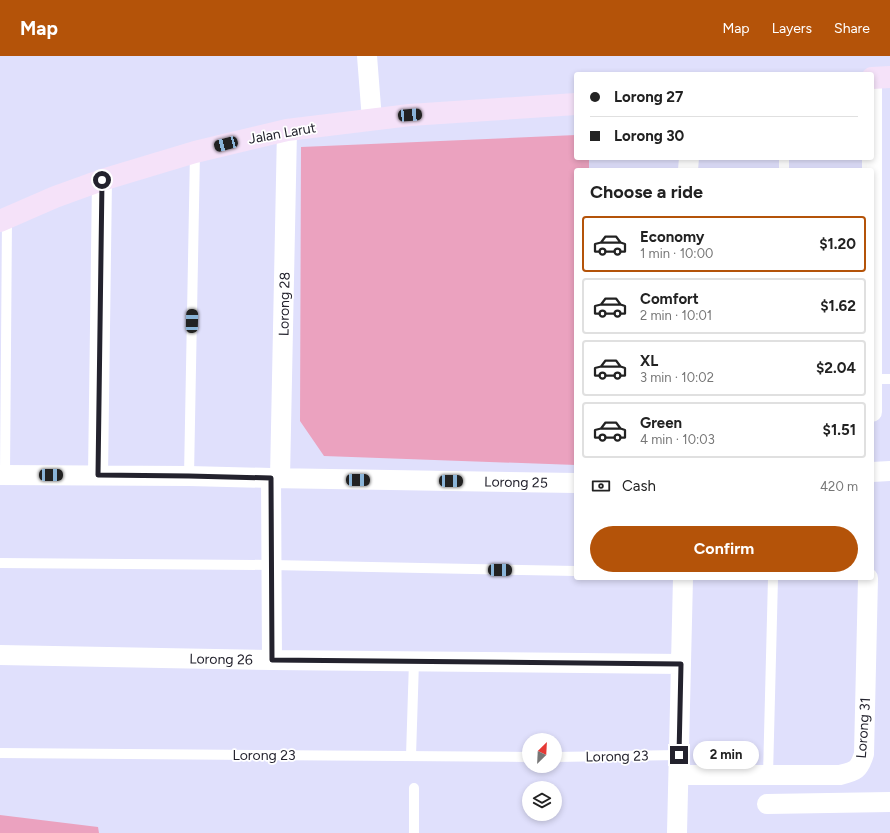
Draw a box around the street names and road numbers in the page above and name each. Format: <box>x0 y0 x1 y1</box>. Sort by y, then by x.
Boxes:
street label: Jalan Larut <box>247 119 317 148</box>
street label: Lorong 28 <box>275 272 294 336</box>
street label: Lorong 25 <box>484 473 548 492</box>
street label: Lorong 26 <box>189 650 253 669</box>
street label: Lorong 31 <box>853 697 874 759</box>
street label: Lorong 23 <box>232 747 296 764</box>
street label: Lorong 23 <box>585 747 649 766</box>

